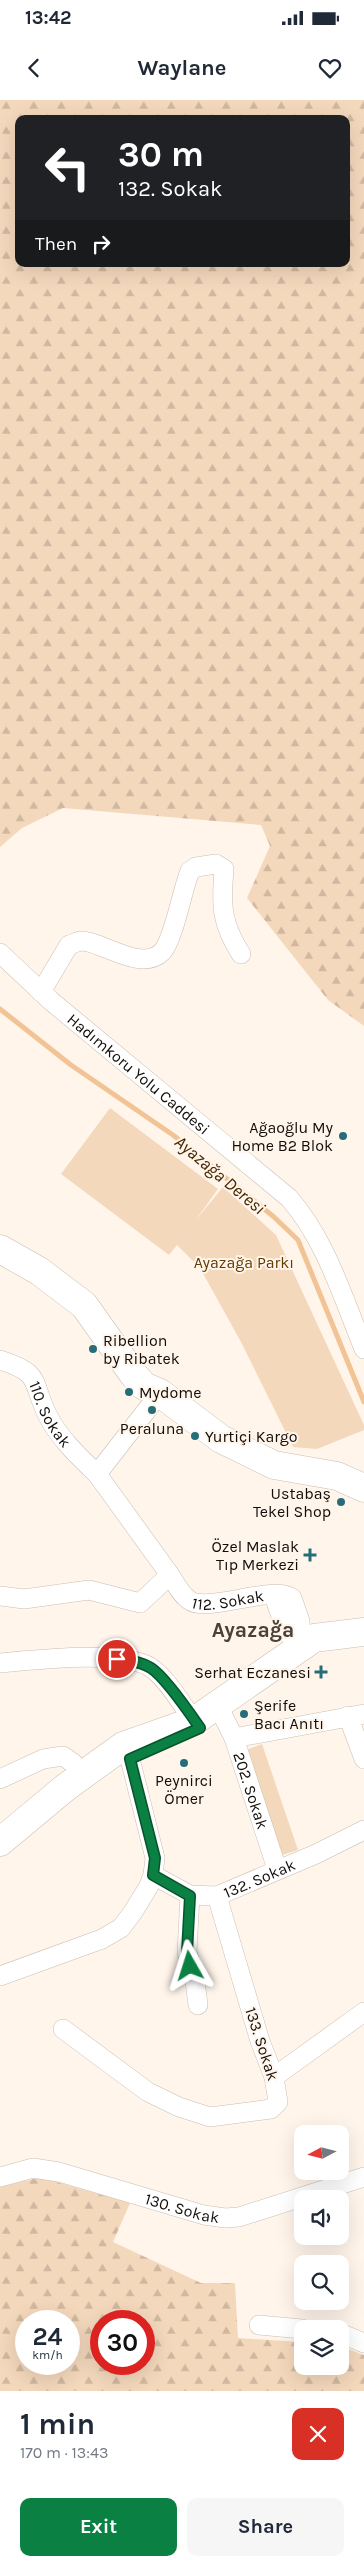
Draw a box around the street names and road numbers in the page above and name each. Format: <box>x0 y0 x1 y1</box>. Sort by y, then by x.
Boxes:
street label: Hadımkoru Yolu Caddesi <box>64 1009 214 1138</box>
street label: 110. Sokak <box>26 1378 75 1451</box>
street label: 112. Sokak <box>190 1586 265 1613</box>
street label: 202. Sokak <box>230 1749 273 1831</box>
street label: 132. Sokak <box>221 1854 298 1902</box>
street label: 133. Sokak <box>241 2005 283 2083</box>
street label: 130. Sokak <box>143 2189 221 2227</box>

